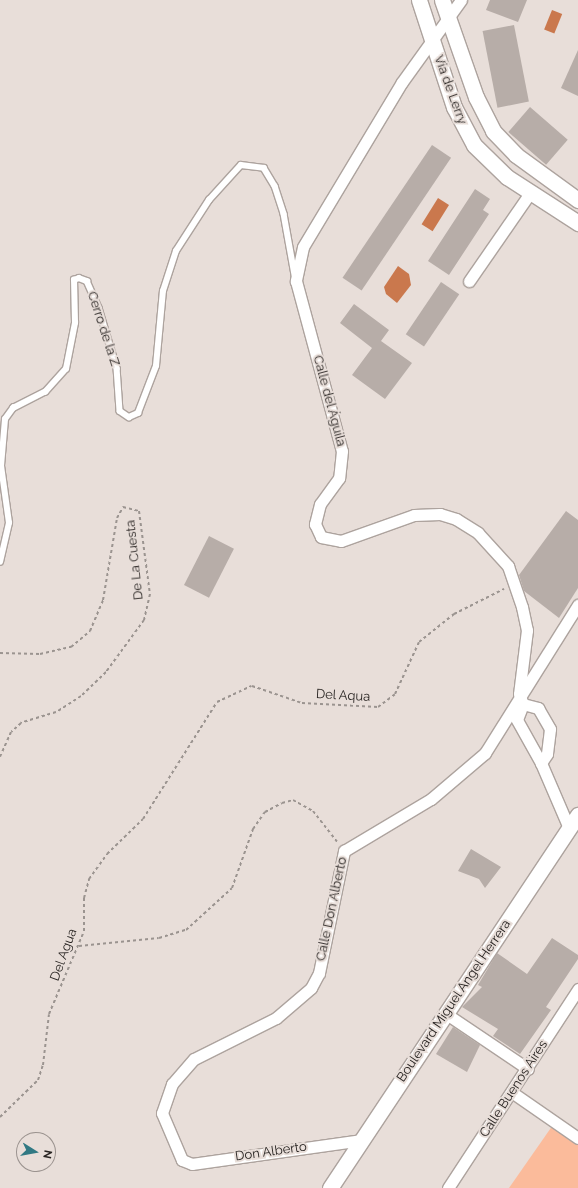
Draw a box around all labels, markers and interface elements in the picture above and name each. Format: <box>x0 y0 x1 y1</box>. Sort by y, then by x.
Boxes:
street label: Vía de Lerry <box>430 53 470 127</box>
street label: Cerro de la Z <box>84 290 122 368</box>
street label: Calle del Águila <box>309 353 349 449</box>
street label: De La Cuesta <box>123 519 147 601</box>
street label: Del Aqua <box>315 687 371 705</box>
street label: Calle Don Alberto <box>313 855 351 963</box>
street label: Boulevard Miguel Angel Herrera <box>393 916 515 1086</box>
street label: Del Agua <box>47 926 81 984</box>
street label: Calle Buenos Aires <box>477 1037 551 1141</box>
north arrow <box>16 1132 56 1172</box>
street label: Don Alberto <box>234 1139 308 1165</box>
text: N <box>40 1149 54 1160</box>

